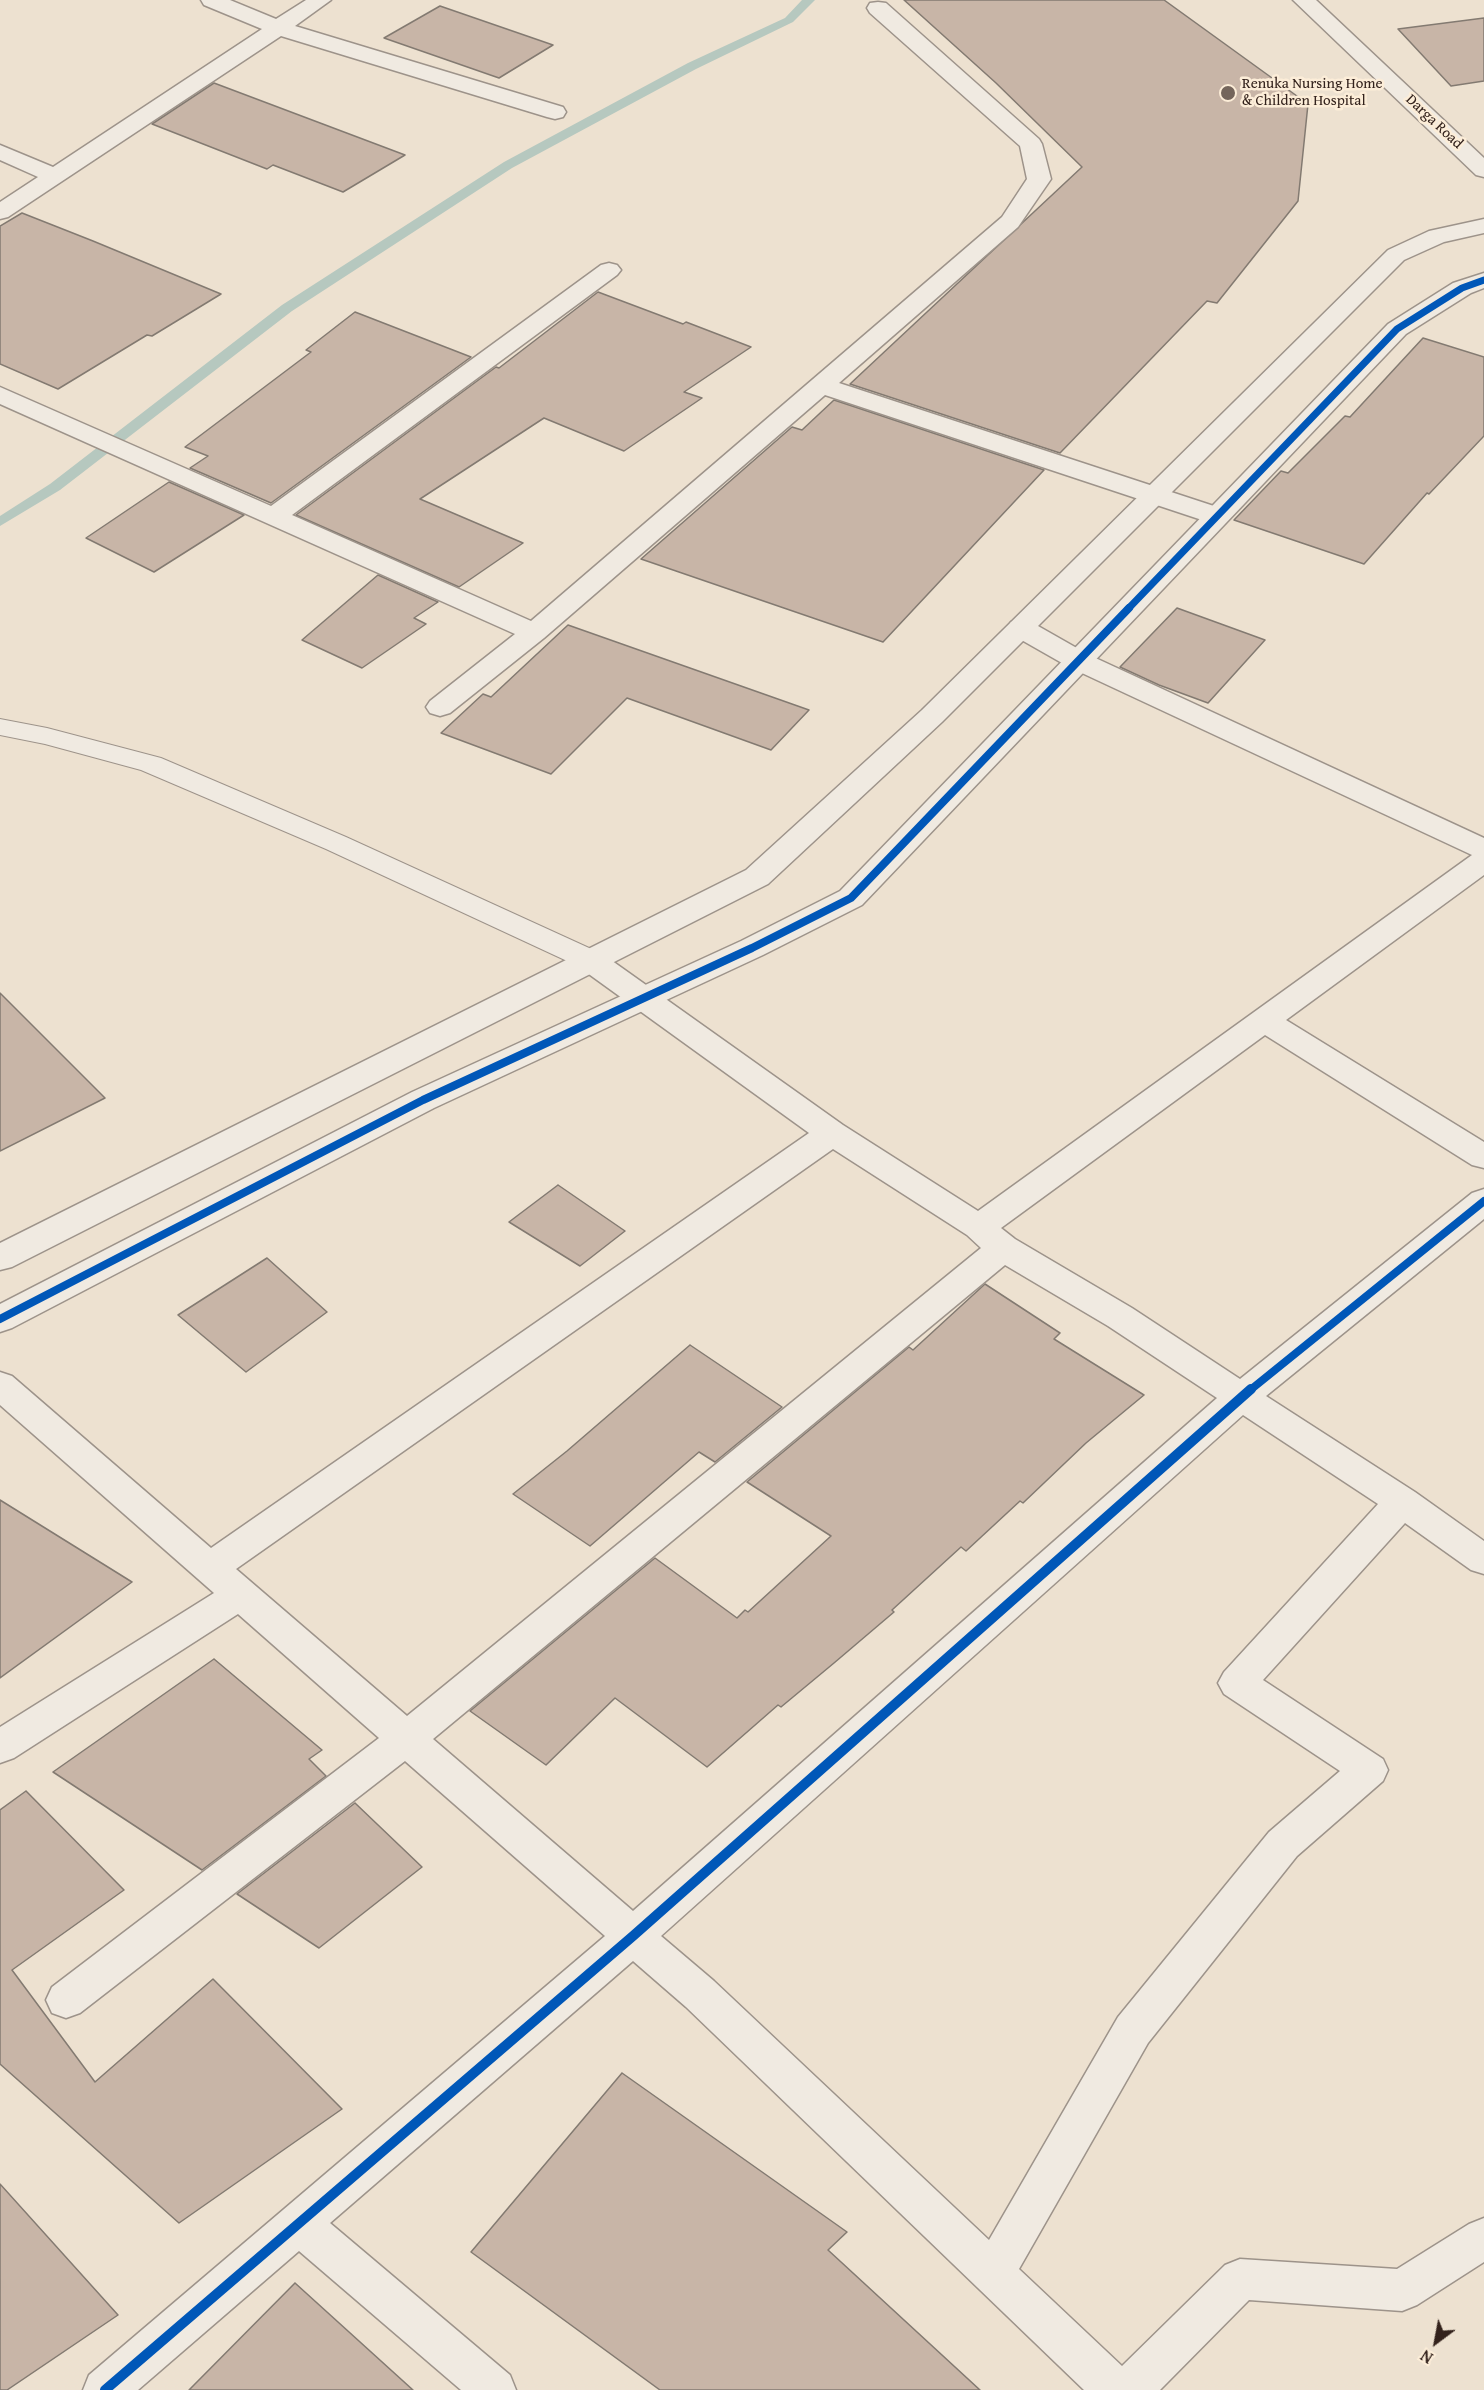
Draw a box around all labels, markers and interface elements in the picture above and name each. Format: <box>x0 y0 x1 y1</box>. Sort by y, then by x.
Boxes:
place label: Renuka Nursing Home & Children Hospital <box>1242 75 1383 110</box>
marker: Renuka Nursing Home & Children Hospital <box>1219 84 1237 102</box>
street label: Darga Road <box>1402 91 1466 153</box>
north arrow <box>1406 2312 1466 2372</box>
text: N <box>1416 2344 1437 2370</box>

